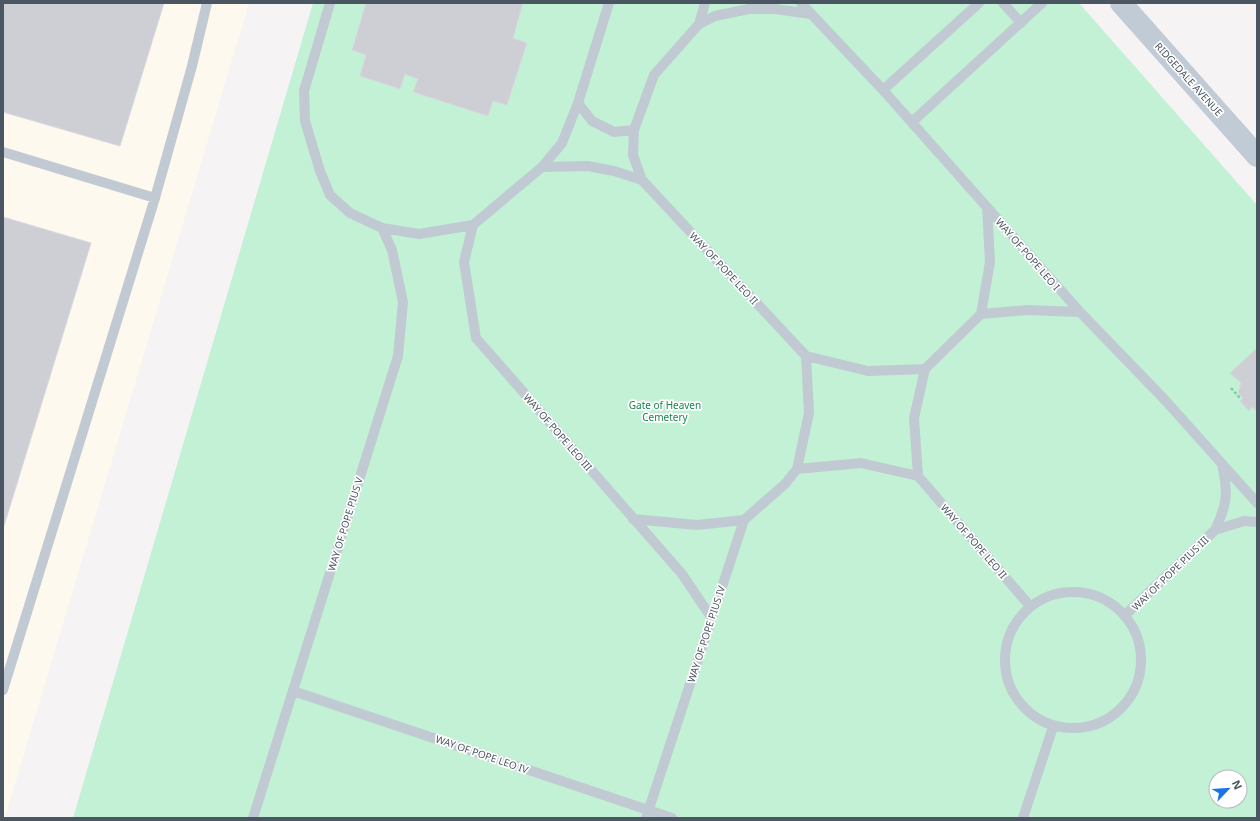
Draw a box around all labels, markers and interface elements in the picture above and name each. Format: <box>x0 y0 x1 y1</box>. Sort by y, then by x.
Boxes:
street label: RIDGEDALE AVENUE <box>1152 39 1226 119</box>
street label: WAY OF POPE LEO I <box>993 215 1063 293</box>
street label: WAY OF POPE LEO II <box>687 229 761 307</box>
street label: WAY OF POPE LEO III <box>521 390 595 474</box>
park label: Gate of Heaven Cemetery <box>629 398 701 424</box>
street label: WAY OF POPE PIUS V <box>324 475 366 573</box>
street label: WAY OF POPE LEO II <box>938 501 1010 581</box>
street label: WAY OF POPE PIUS III <box>1129 533 1211 613</box>
street label: WAY OF POPE PIUS IV <box>684 584 728 684</box>
street label: WAY OF POPE LEO IV <box>434 732 530 776</box>
north arrow <box>1208 769 1248 809</box>
text: N <box>1229 777 1246 792</box>

